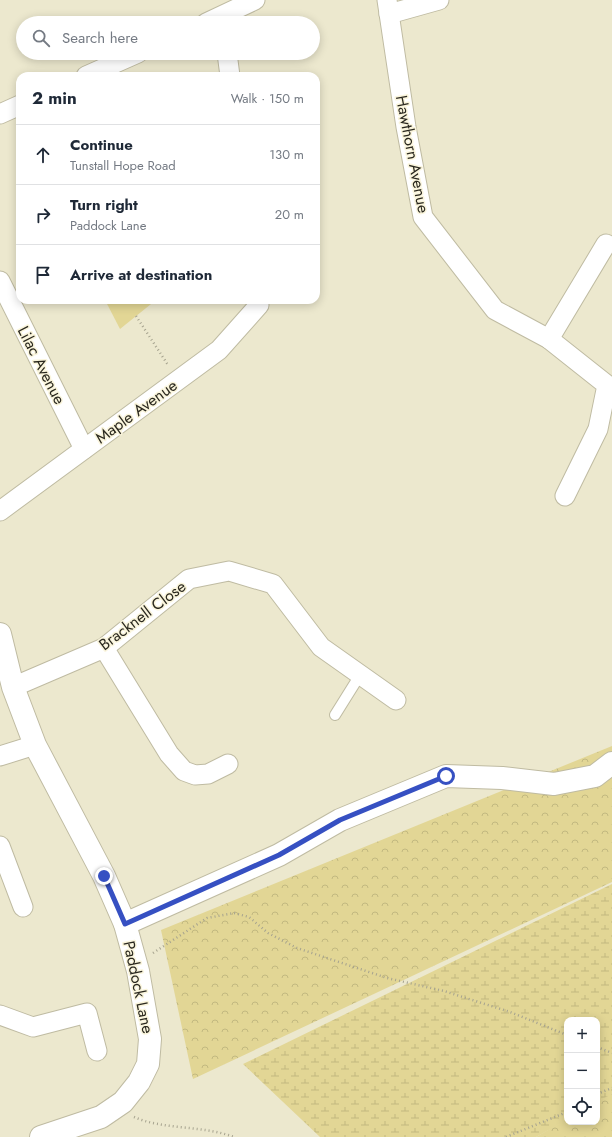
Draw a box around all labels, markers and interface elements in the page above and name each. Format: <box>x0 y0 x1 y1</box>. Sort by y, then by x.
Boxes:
search box <box>16 16 320 60</box>
icon: search <box>30 27 52 49</box>
text: Search here <box>62 27 138 49</box>
text: 2 min <box>32 86 77 110</box>
text: Walk · 150 m <box>231 89 304 108</box>
street label: Hawthorn Avenue <box>390 93 435 215</box>
text: Continue <box>70 134 133 156</box>
icon: ahead <box>32 144 54 166</box>
text: 130 m <box>269 145 304 164</box>
text: Tunstall Hope Road <box>70 156 176 175</box>
text: Turn right <box>70 194 138 216</box>
icon: right <box>32 204 54 226</box>
text: 20 m <box>275 205 304 224</box>
text: Paddock Lane <box>70 216 146 235</box>
icon: arrive <box>32 264 54 286</box>
text: Arrive at destination <box>70 264 212 286</box>
street label: Lilac Avenue <box>12 322 71 408</box>
street label: Maple Avenue <box>91 374 182 449</box>
street label: Bracknell Close <box>94 575 191 656</box>
route start <box>437 767 455 785</box>
route end <box>95 867 113 885</box>
street label: Paddock Lane <box>117 939 160 1035</box>
map controls <box>564 1017 600 1125</box>
button: + <box>564 1017 600 1053</box>
button: − <box>564 1053 600 1089</box>
button: locate <box>564 1089 600 1125</box>

